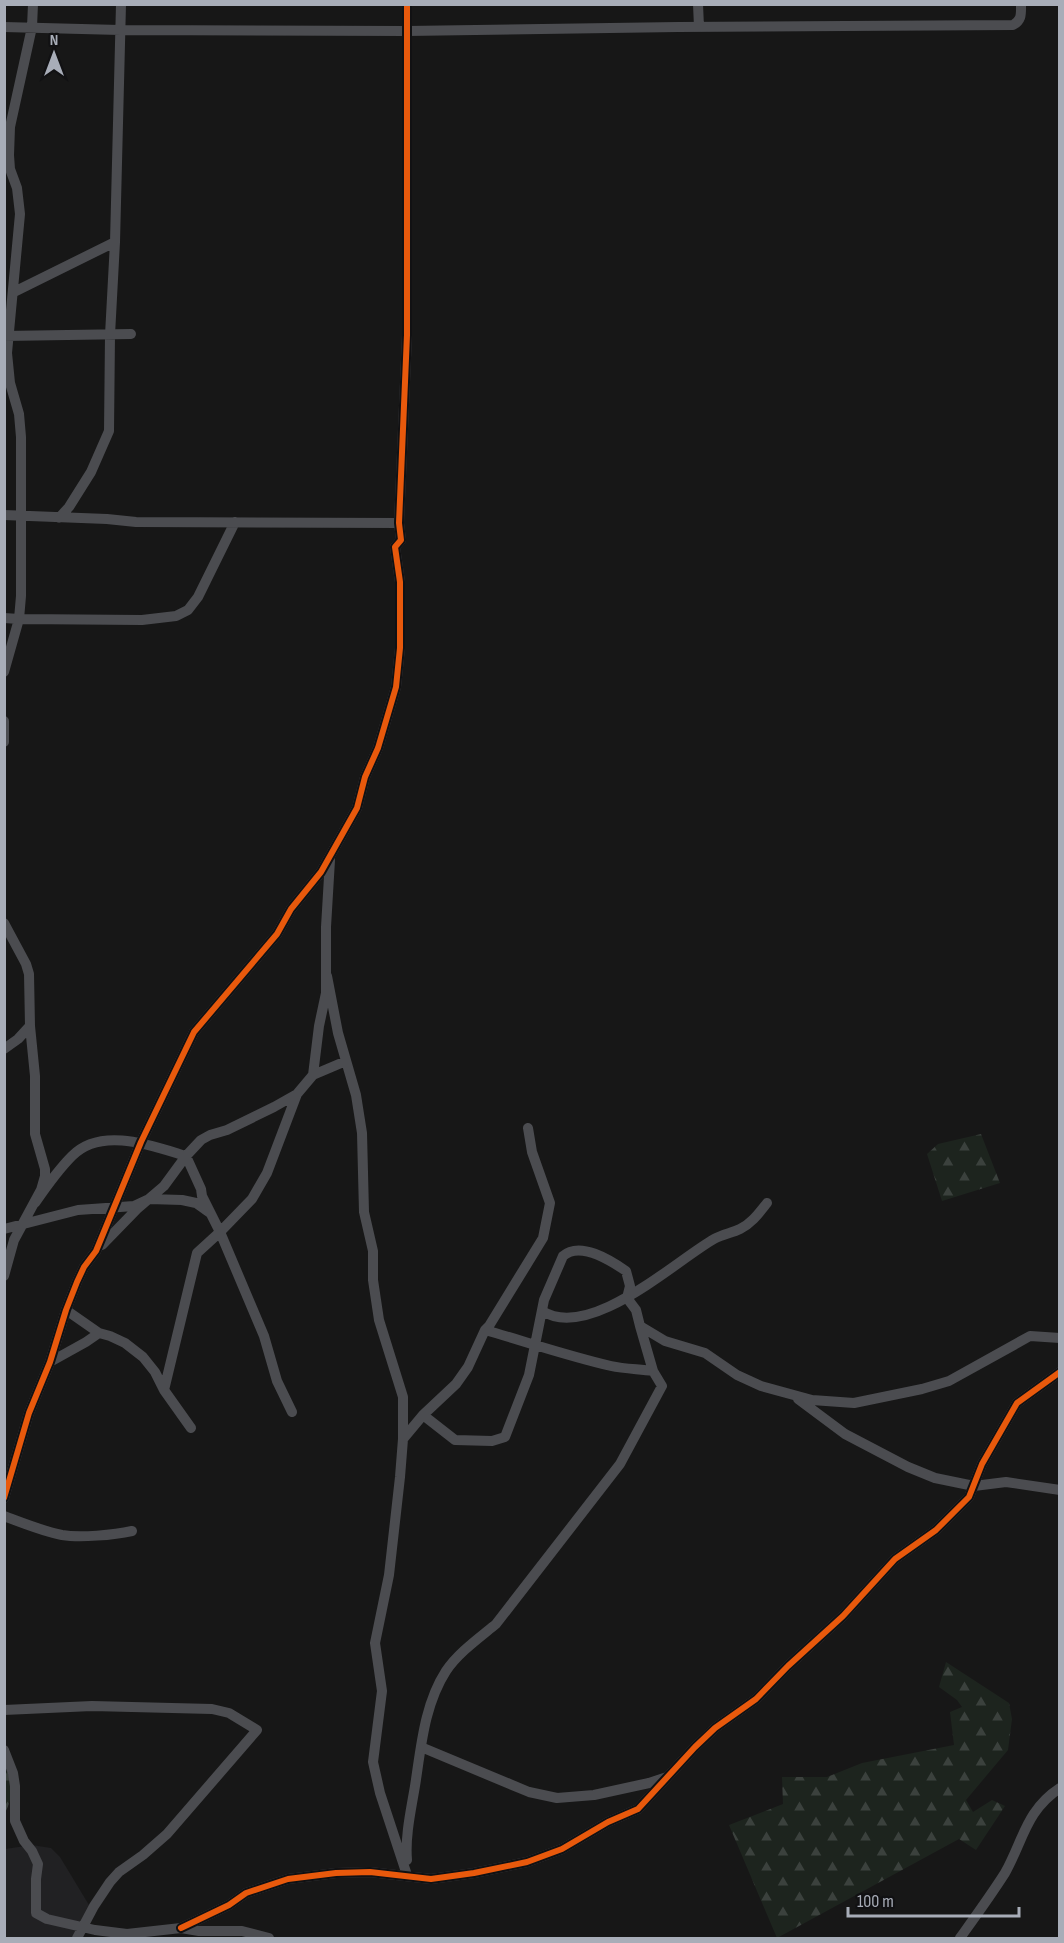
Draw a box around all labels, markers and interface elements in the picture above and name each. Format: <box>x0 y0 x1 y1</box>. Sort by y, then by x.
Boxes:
north arrow <box>24 24 84 84</box>
text: N <box>50 31 58 50</box>
scale bar <box>848 1880 1019 1918</box>
text: 100 m <box>857 1891 894 1912</box>

